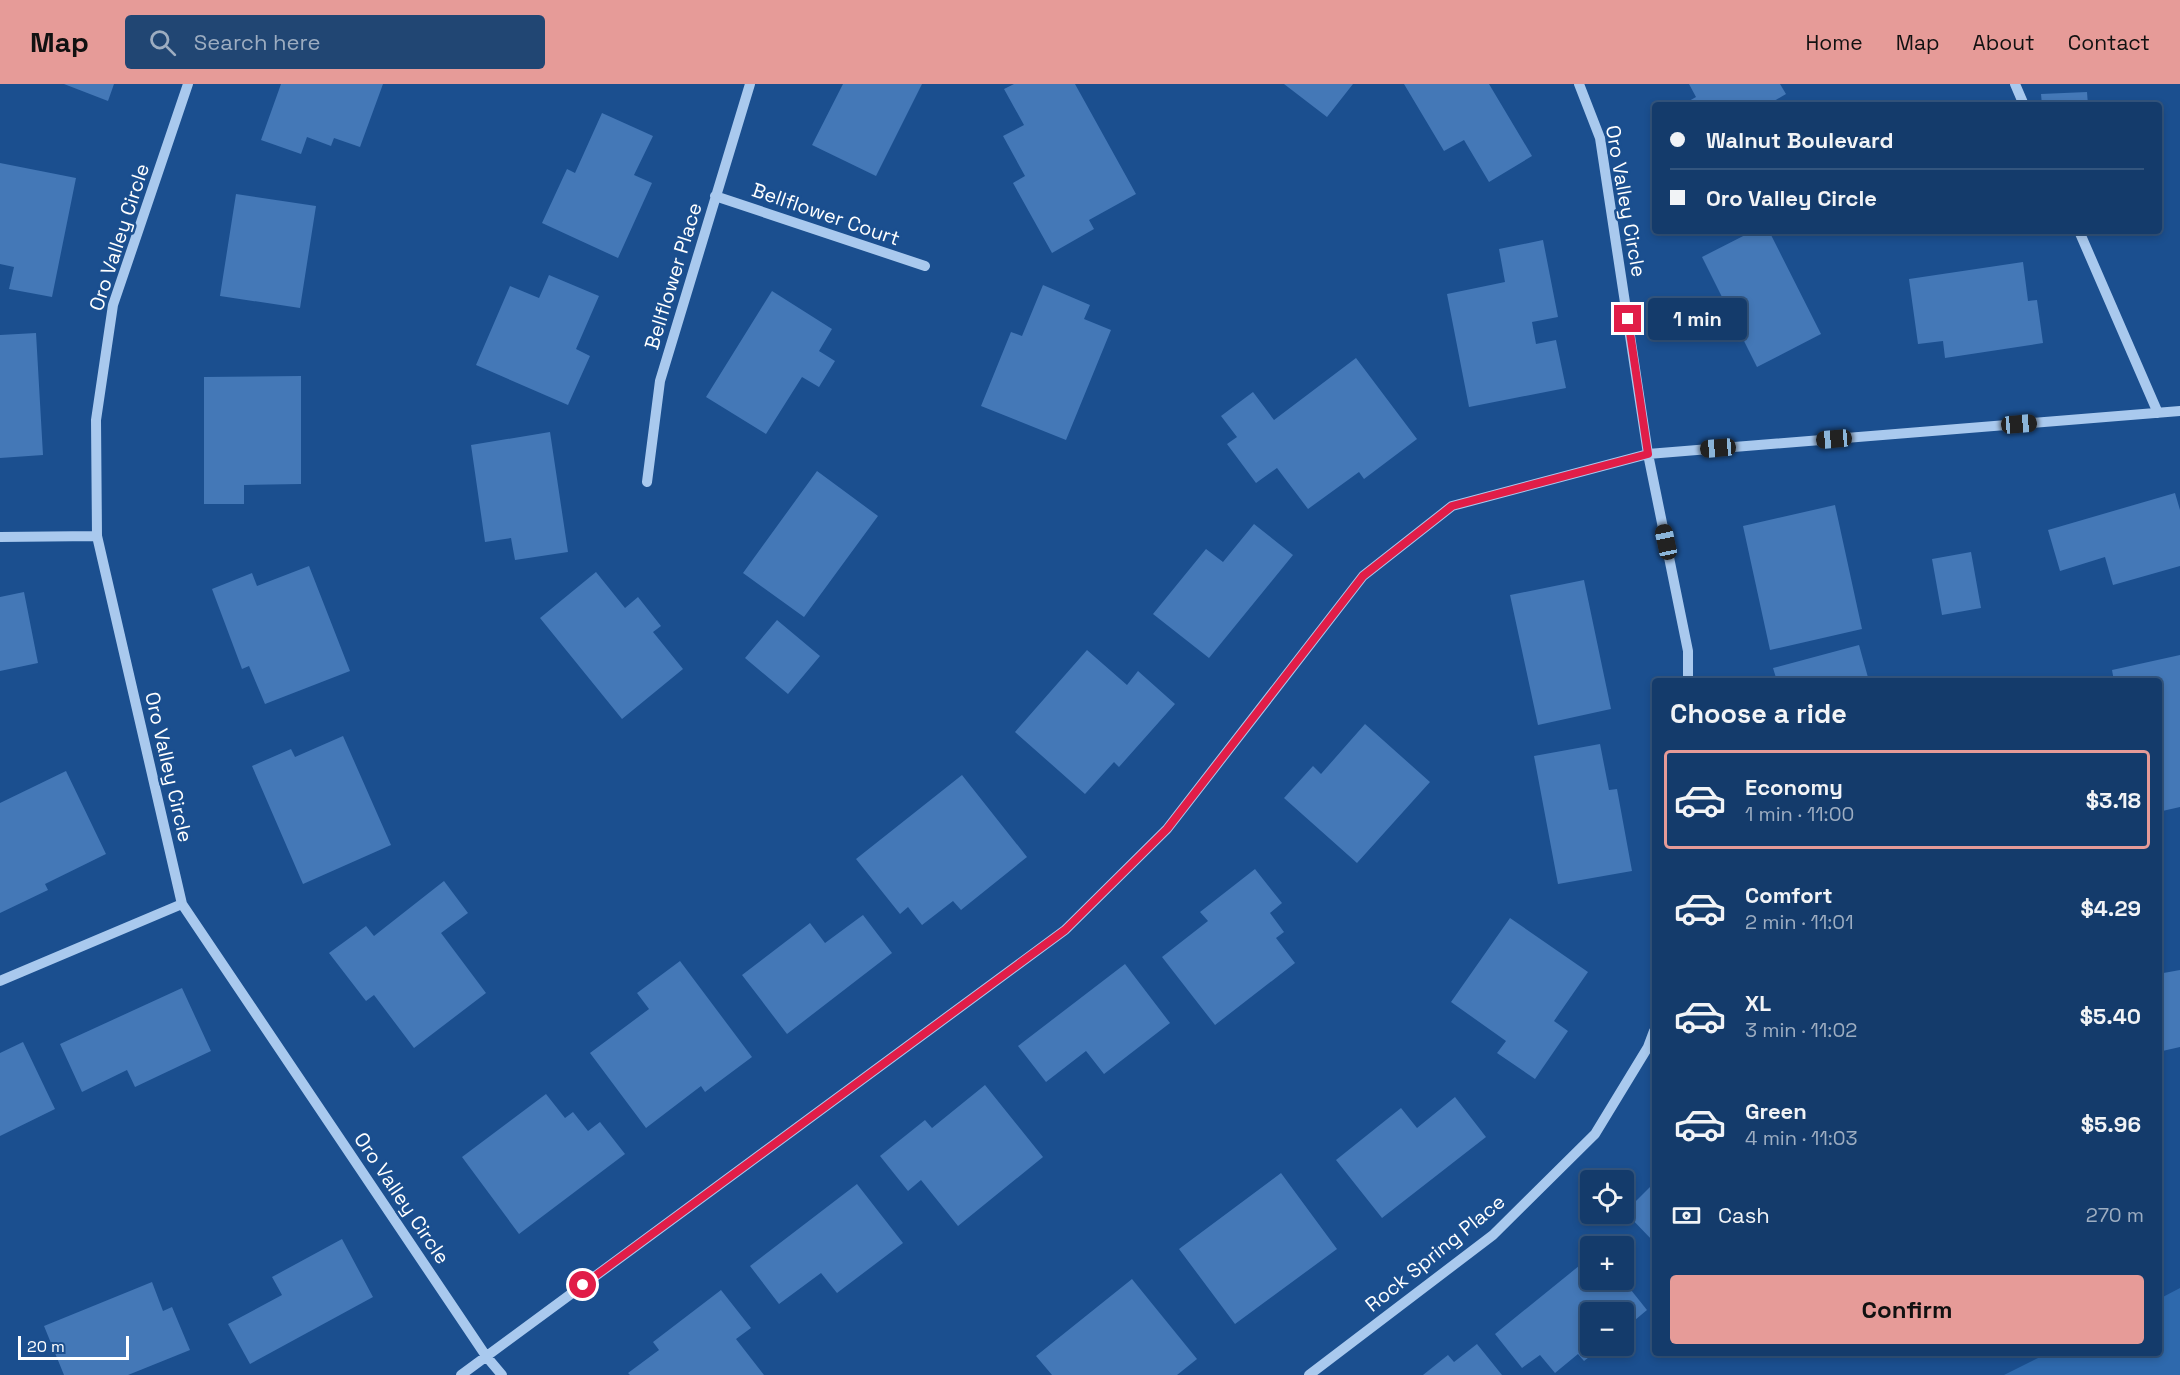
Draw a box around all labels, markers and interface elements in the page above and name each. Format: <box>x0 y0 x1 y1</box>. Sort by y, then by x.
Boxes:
search box <box>125 15 545 69</box>
text: Map <box>30 24 89 60</box>
icon: search <box>146 26 179 59</box>
text: Search here <box>194 28 321 56</box>
text: Home <box>1805 29 1863 56</box>
text: Map <box>1896 29 1940 56</box>
text: About <box>1973 29 2035 56</box>
text: Contact <box>2068 29 2150 56</box>
street label: Oro Valley Circle <box>1600 123 1652 279</box>
text: Walnut Boulevard <box>1706 126 1893 154</box>
street label: Oro Valley Circle <box>83 160 155 314</box>
street label: Bellflower Court <box>749 177 903 251</box>
text: Oro Valley Circle <box>1706 184 1877 212</box>
street label: Bellflower Place <box>638 199 708 353</box>
callout: 1 min <box>1649 298 1748 340</box>
route end <box>1614 305 1641 332</box>
text: 1 min <box>1673 306 1722 332</box>
car <box>2000 413 2038 435</box>
car <box>1815 428 1853 450</box>
car <box>1699 437 1737 459</box>
car <box>1653 523 1679 561</box>
street label: Oro Valley Circle <box>139 689 199 845</box>
text: Choose a ride <box>1670 696 1847 731</box>
icon: car <box>1673 773 1727 827</box>
text: Economy <box>1745 773 1843 801</box>
text: $3.18 <box>2086 786 2141 814</box>
text: 1 min · 11:00 <box>1745 801 1854 827</box>
icon: car <box>1673 881 1727 935</box>
text: Comfort <box>1745 881 1833 909</box>
text: $4.29 <box>2081 894 2141 922</box>
text: 2 min · 11:01 <box>1745 909 1854 935</box>
icon: car <box>1673 989 1727 1043</box>
text: XL <box>1745 989 1771 1017</box>
text: $5.40 <box>2080 1002 2141 1030</box>
text: 3 min · 11:02 <box>1745 1017 1857 1043</box>
icon: car <box>1673 1097 1727 1151</box>
text: Green <box>1745 1097 1807 1125</box>
text: $5.96 <box>2081 1110 2141 1138</box>
text: 4 min · 11:03 <box>1745 1125 1858 1151</box>
street label: Oro Valley Circle <box>348 1127 456 1269</box>
map controls <box>1580 1170 1634 1356</box>
button: locate <box>1580 1170 1634 1224</box>
street label: Rock Spring Place <box>1360 1189 1510 1317</box>
icon: cash <box>1670 1199 1703 1232</box>
text: Cash <box>1718 1201 1770 1229</box>
text: 270 m <box>2086 1202 2144 1228</box>
button: + <box>1580 1236 1634 1290</box>
route start <box>569 1271 596 1298</box>
button: Confirm <box>1670 1275 2144 1344</box>
button: − <box>1580 1302 1634 1356</box>
scale bar <box>18 1333 129 1360</box>
text: 20 m <box>27 1336 65 1357</box>

